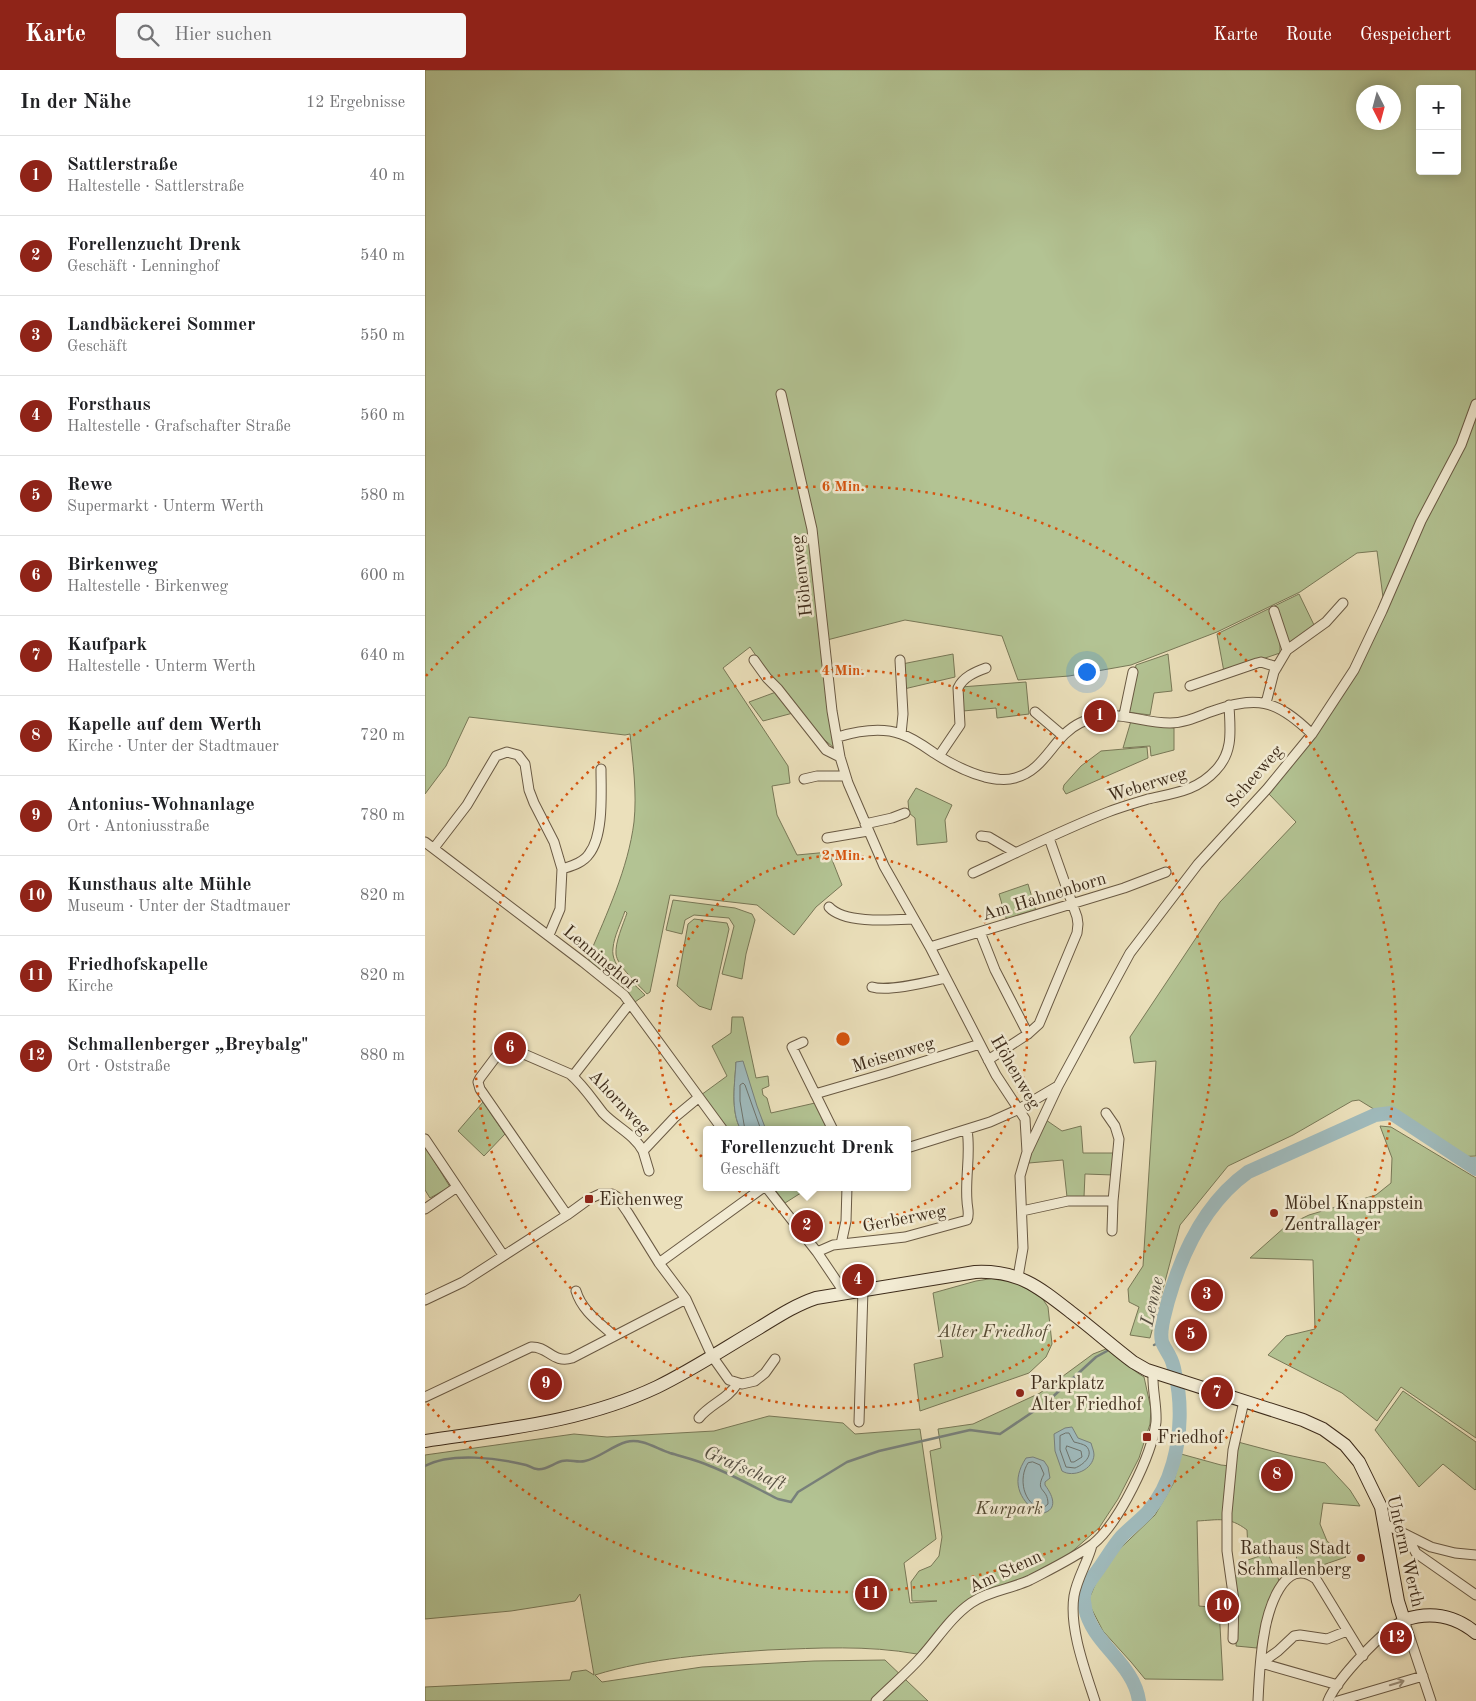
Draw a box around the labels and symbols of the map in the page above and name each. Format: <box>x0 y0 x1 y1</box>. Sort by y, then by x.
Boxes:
north arrow <box>1356 85 1401 130</box>
text: 6 Min. <box>821 480 865 495</box>
street label: Höhenweg <box>788 534 816 618</box>
your location <box>1074 659 1100 685</box>
text: 4 Min. <box>821 664 865 679</box>
pin: 1 <box>1084 697 1116 735</box>
street label: Scheeweg <box>1223 742 1287 811</box>
street label: Weberweg <box>1106 764 1189 806</box>
text: 2 Min. <box>821 849 865 864</box>
street label: Am Hahnenborn <box>980 869 1109 924</box>
street label: Lenninghof <box>560 922 640 994</box>
pin: 6 <box>494 1029 526 1067</box>
centre of rings <box>834 1030 852 1048</box>
street label: Höhenweg <box>987 1032 1044 1113</box>
street label: Meisenweg <box>850 1034 937 1076</box>
street label: Ahornweg <box>585 1067 654 1139</box>
place label: Eichenweg <box>599 1191 683 1209</box>
marker: Eichenweg <box>583 1193 595 1205</box>
place label: Möbel Knappstein Zentrallager <box>1284 1195 1424 1234</box>
street label: Gerberweg <box>861 1202 948 1236</box>
pin: 2 <box>791 1207 823 1245</box>
marker: Möbel Knappstein Zentrallager <box>1268 1207 1280 1219</box>
pin: 4 <box>842 1261 874 1299</box>
water label: Lenne <box>1138 1275 1168 1329</box>
pin: 3 <box>1191 1276 1223 1314</box>
pin: 5 <box>1175 1316 1207 1354</box>
park label: Alter Friedhof <box>937 1323 1051 1341</box>
pin: 9 <box>530 1365 562 1403</box>
pin: 7 <box>1201 1374 1233 1412</box>
place label: Parkplatz Alter Friedhof <box>1030 1375 1143 1414</box>
marker: Parkplatz Alter Friedhof <box>1014 1387 1026 1399</box>
place label: Friedhof <box>1157 1429 1225 1447</box>
marker: Friedhof <box>1141 1431 1153 1443</box>
water label: Grafschaft <box>700 1444 788 1495</box>
pin: 8 <box>1261 1456 1293 1494</box>
street label: Unterm Werth <box>1383 1494 1427 1609</box>
park label: Kurpark <box>974 1500 1043 1518</box>
place label: Rathaus Stadt Schmallenberg <box>1237 1540 1351 1579</box>
street label: Am Stenn <box>966 1547 1045 1597</box>
marker: Rathaus Stadt Schmallenberg <box>1355 1552 1367 1564</box>
pin: 11 <box>855 1575 887 1613</box>
pin: 10 <box>1207 1587 1239 1625</box>
pin: 12 <box>1380 1619 1412 1657</box>
one-way arrow <box>1389 1678 1405 1688</box>

